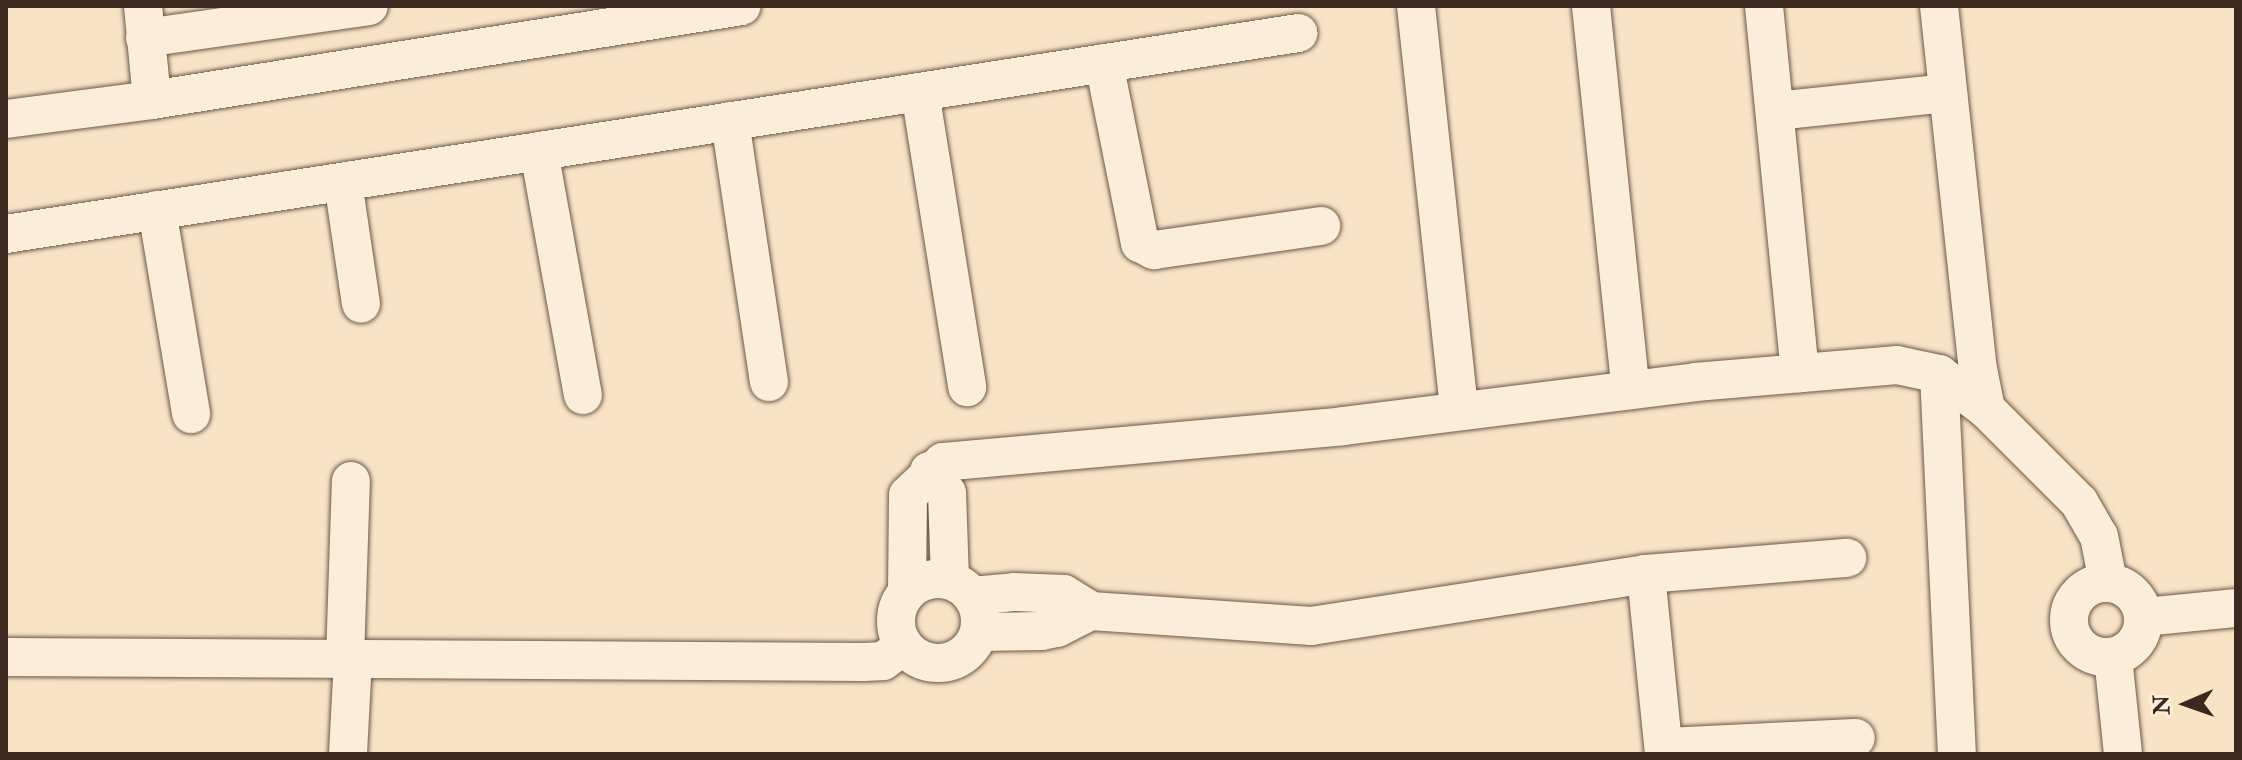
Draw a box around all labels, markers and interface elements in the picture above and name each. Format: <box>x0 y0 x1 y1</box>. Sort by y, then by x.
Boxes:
north arrow <box>2146 664 2226 744</box>
text: N <box>2148 695 2176 715</box>

